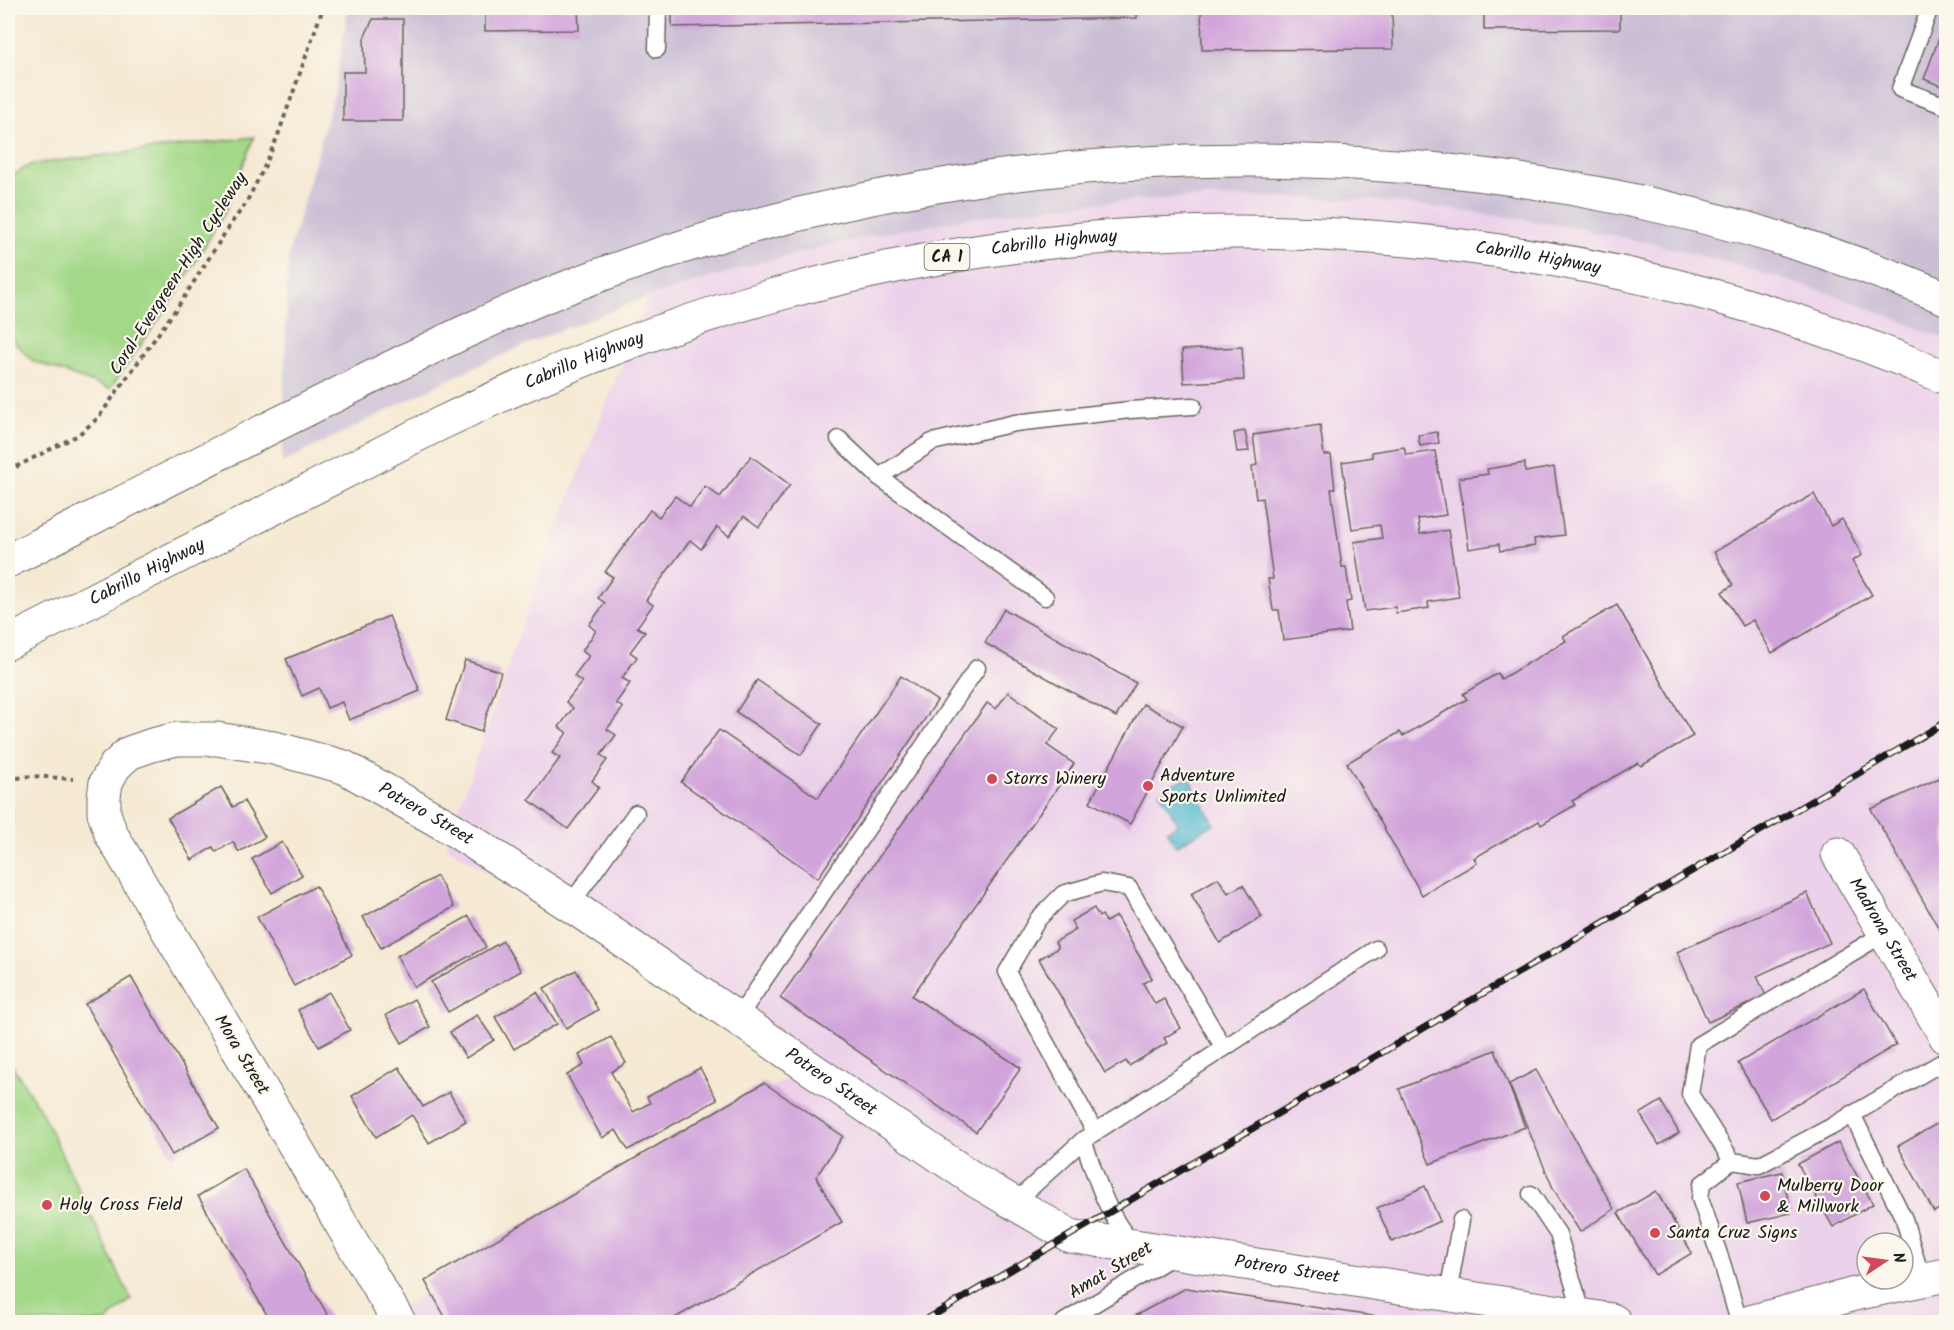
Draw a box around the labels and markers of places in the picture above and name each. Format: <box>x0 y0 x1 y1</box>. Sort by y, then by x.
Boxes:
place label: Adventure Sports Unlimited <box>1160 762 1287 812</box>
place label: Storrs Winery <box>1004 765 1106 794</box>
marker: Storrs Winery <box>985 772 999 786</box>
marker: Adventure Sports Unlimited <box>1141 779 1155 793</box>
place label: Mulberry Door & Millwork <box>1777 1172 1884 1222</box>
marker: Mulberry Door & Millwork <box>1758 1189 1772 1203</box>
place label: Holy Cross Field <box>59 1191 183 1220</box>
marker: Holy Cross Field <box>40 1198 54 1212</box>
place label: Santa Cruz Signs <box>1667 1219 1798 1248</box>
marker: Santa Cruz Signs <box>1648 1226 1662 1240</box>

